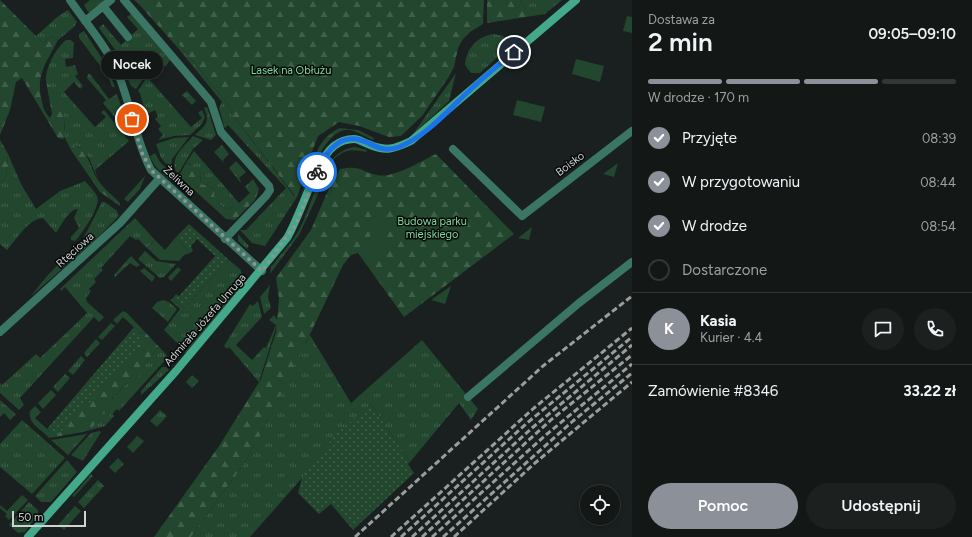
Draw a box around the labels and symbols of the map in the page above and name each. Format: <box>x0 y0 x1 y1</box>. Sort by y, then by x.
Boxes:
pin <box>497 35 531 69</box>
callout: Nocek <box>101 51 163 79</box>
park label: Lasek na Obłużu <box>251 64 331 77</box>
pin <box>115 102 149 136</box>
street label: Boisko <box>553 149 587 179</box>
courier <box>297 152 337 192</box>
street label: Żeliwna <box>161 163 197 199</box>
park label: Budowa parku miejskiego <box>397 215 467 241</box>
street label: Rtęciowa <box>54 230 96 270</box>
street label: Admirała Józefa Unruga <box>161 271 249 369</box>
scale bar <box>12 509 86 528</box>

